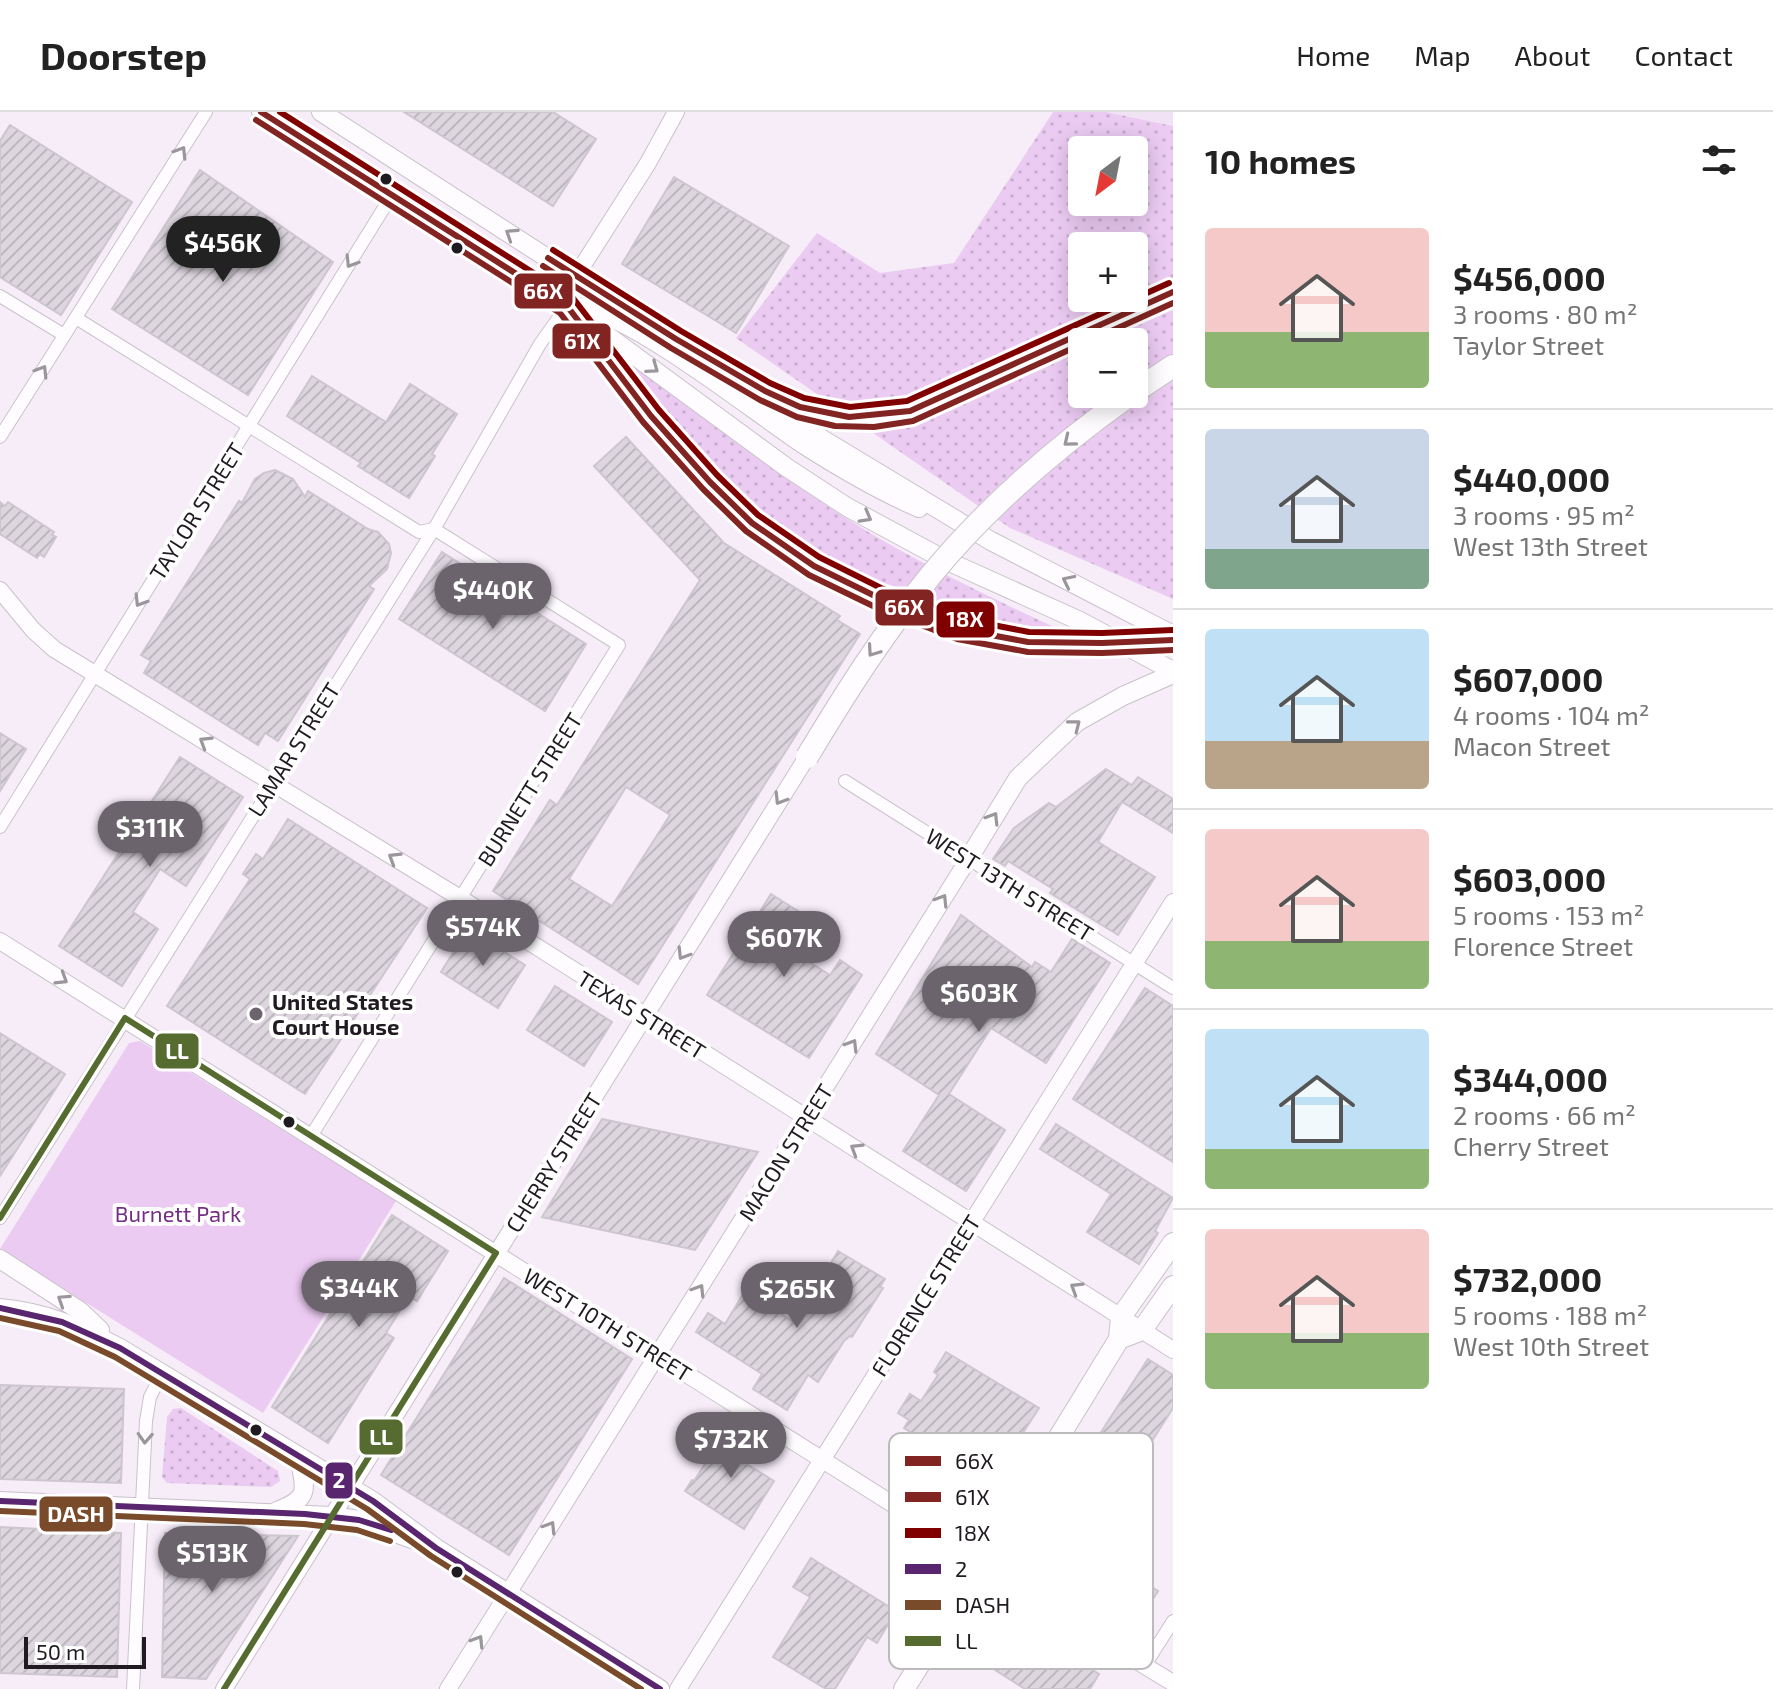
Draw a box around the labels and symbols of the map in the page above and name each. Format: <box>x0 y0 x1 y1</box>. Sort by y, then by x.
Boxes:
north arrow <box>1068 136 1148 216</box>
one-way arrow <box>171 146 186 160</box>
unlabelled marker <box>378 171 394 187</box>
pin: $456K <box>167 216 279 284</box>
one-way arrow <box>505 228 520 243</box>
unlabelled marker <box>449 240 465 256</box>
one-way arrow <box>346 253 361 267</box>
line badge: 66X <box>513 272 574 310</box>
text: 66X <box>523 277 563 303</box>
line badge: 61X <box>551 322 612 360</box>
text: 61X <box>564 327 600 353</box>
one-way arrow <box>645 358 659 373</box>
one-way arrow <box>32 366 47 380</box>
one-way arrow <box>1064 432 1079 446</box>
street label: TAYLOR STREET <box>143 437 249 584</box>
one-way arrow <box>857 507 872 523</box>
pin: $440K <box>437 563 549 631</box>
one-way arrow <box>1062 575 1077 591</box>
line badge: 66X <box>874 588 935 627</box>
one-way arrow <box>135 593 150 607</box>
text: 66X <box>884 593 924 619</box>
line badge: 18X <box>935 600 996 639</box>
text: 18X <box>946 605 984 631</box>
one-way arrow <box>868 642 883 656</box>
street label: LAMAR STREET <box>242 677 345 821</box>
street label: BURNETT STREET <box>471 707 587 870</box>
one-way arrow <box>1066 721 1081 735</box>
one-way arrow <box>199 736 214 752</box>
one-way arrow <box>775 790 790 805</box>
pin: $311K <box>94 801 206 869</box>
one-way arrow <box>983 812 999 827</box>
street label: WEST 13TH STREET <box>922 822 1099 946</box>
one-way arrow <box>388 852 403 867</box>
one-way arrow <box>933 894 948 909</box>
pin: $574K <box>427 900 539 968</box>
pin: $607K <box>728 911 840 979</box>
one-way arrow <box>678 946 693 960</box>
street label: TEXAS STREET <box>573 964 711 1064</box>
pin: $603K <box>923 966 1035 1034</box>
one-way arrow <box>53 970 68 985</box>
place label: United States Court House <box>272 988 413 1039</box>
marker: United States Court House <box>247 1005 265 1023</box>
line badge: LL <box>154 1032 200 1070</box>
text: LL <box>165 1037 189 1063</box>
one-way arrow <box>842 1040 857 1054</box>
street label: MACON STREET <box>733 1079 838 1225</box>
street label: CHERRY STREET <box>500 1087 606 1237</box>
unlabelled marker <box>281 1114 297 1130</box>
one-way arrow <box>851 1144 865 1159</box>
park label: Burnett Park <box>115 1200 241 1226</box>
street label: FLORENCE STREET <box>865 1210 985 1380</box>
pin: $344K <box>303 1261 415 1329</box>
street label: WEST 10TH STREET <box>519 1262 697 1386</box>
pin: $265K <box>741 1262 853 1330</box>
one-way arrow <box>1070 1283 1085 1298</box>
one-way arrow <box>690 1284 705 1299</box>
one-way arrow <box>57 1295 71 1310</box>
pin: $732K <box>675 1412 787 1480</box>
line badge: LL <box>358 1418 404 1456</box>
unlabelled marker <box>248 1422 264 1438</box>
text: LL <box>369 1423 393 1449</box>
one-way arrow <box>137 1432 154 1445</box>
legend <box>889 1433 1153 1669</box>
text: 66X <box>955 1447 994 1473</box>
line badge: 2 <box>324 1461 354 1500</box>
text: 2 <box>333 1466 345 1492</box>
text: 61X <box>955 1483 990 1509</box>
line badge: DASH <box>38 1495 114 1533</box>
text: DASH <box>47 1500 105 1526</box>
text: 18X <box>955 1519 991 1545</box>
one-way arrow <box>540 1522 555 1536</box>
pin: $513K <box>156 1526 268 1594</box>
text: 2 <box>955 1555 967 1581</box>
unlabelled marker <box>449 1564 465 1580</box>
text: DASH <box>955 1591 1010 1617</box>
text: LL <box>955 1627 978 1653</box>
scale bar <box>24 1633 146 1669</box>
one-way arrow <box>469 1635 484 1650</box>

